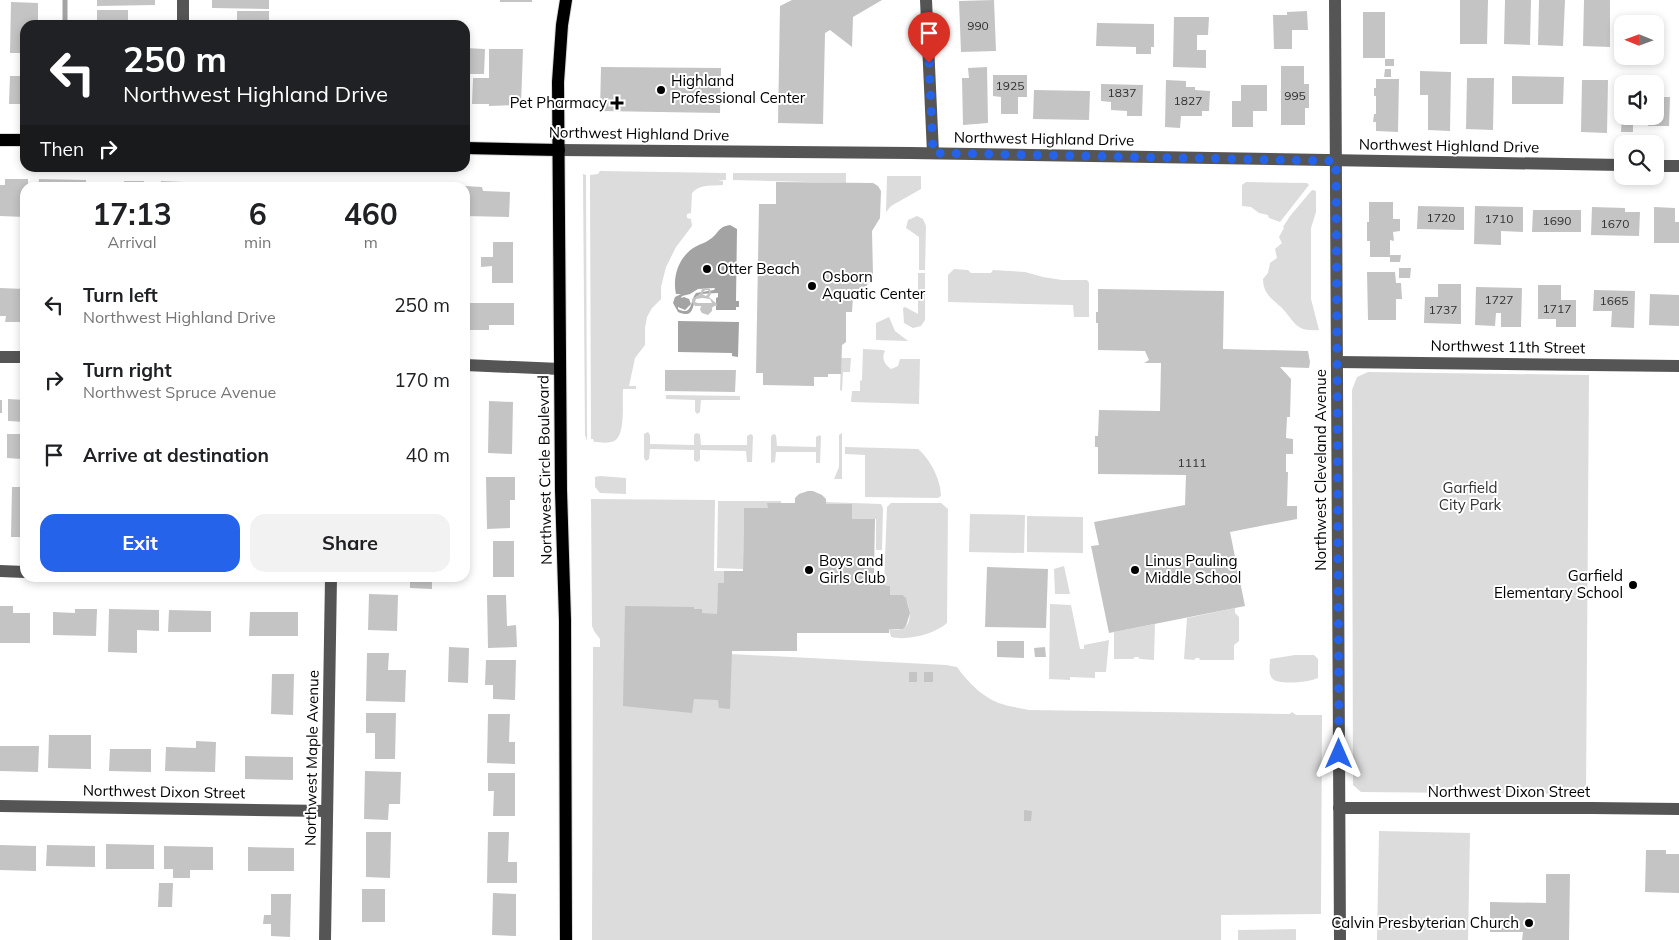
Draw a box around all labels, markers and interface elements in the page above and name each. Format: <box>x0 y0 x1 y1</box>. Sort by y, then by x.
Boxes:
pin <box>908 12 950 63</box>
north arrow <box>1614 15 1664 65</box>
map controls <box>1614 15 1664 185</box>
house number: 990 <box>967 18 989 33</box>
icon: arrive <box>915 19 943 47</box>
text: 250 m <box>123 37 227 81</box>
icon: left <box>40 40 105 105</box>
place label: Highland Professional Center <box>671 71 806 107</box>
button: sound <box>1614 75 1664 125</box>
house number: 1925 <box>996 78 1024 93</box>
text: Northwest Highland Drive <box>123 80 388 108</box>
marker: Highland Professional Center <box>655 84 667 96</box>
house number: 1837 <box>1108 85 1136 100</box>
house number: 995 <box>1284 88 1306 103</box>
place label: Pet Pharmacy <box>510 93 607 112</box>
house number: 1827 <box>1174 93 1202 108</box>
marker: Pet Pharmacy <box>611 97 623 109</box>
street label: Northwest Highland Drive <box>549 122 729 145</box>
street label: Northwest Highland Drive <box>954 127 1134 150</box>
street label: Northwest Highland Drive <box>1359 134 1539 157</box>
icon: right <box>94 135 122 163</box>
button: search <box>1614 135 1664 185</box>
text: Then <box>40 137 84 161</box>
text: 17:13 <box>92 195 172 233</box>
text: 6 <box>249 195 267 233</box>
text: 460 <box>344 195 398 233</box>
house number: 1720 <box>1427 210 1455 225</box>
house number: 1710 <box>1485 211 1513 226</box>
house number: 1690 <box>1543 213 1571 228</box>
house number: 1670 <box>1601 216 1629 231</box>
text: Arrival <box>108 232 157 252</box>
text: min <box>244 232 271 252</box>
text: m <box>364 232 378 252</box>
place label: Otter Beach <box>717 259 800 278</box>
marker: Otter Beach <box>701 263 713 275</box>
place label: Osborn Aquatic Center <box>822 267 926 303</box>
marker: Osborn Aquatic Center <box>806 280 818 292</box>
text: Turn left <box>83 283 158 307</box>
icon: left <box>40 291 68 319</box>
house number: 1727 <box>1485 292 1513 307</box>
text: 250 m <box>394 293 450 317</box>
house number: 1665 <box>1600 293 1628 308</box>
house number: 1717 <box>1543 301 1571 316</box>
house number: 1737 <box>1429 302 1457 317</box>
text: Northwest Highland Drive <box>83 307 276 327</box>
street label: Northwest 11th Street <box>1431 336 1585 357</box>
text: Turn right <box>83 358 172 382</box>
icon: right <box>40 366 68 394</box>
text: 170 m <box>394 368 450 392</box>
street label: Northwest Cleveland Avenue <box>1311 369 1330 571</box>
street label: Northwest Circle Boulevard <box>533 375 556 565</box>
text: Northwest Spruce Avenue <box>83 382 276 402</box>
icon: arrive <box>40 441 68 469</box>
text: Arrive at destination <box>83 443 269 467</box>
text: 40 m <box>406 443 450 467</box>
house number: 1111 <box>1178 455 1206 470</box>
park label: Garfield City Park <box>1439 478 1502 514</box>
button: Exit <box>40 514 240 572</box>
button: Share <box>250 514 450 572</box>
place label: Boys and Girls Club <box>819 551 885 587</box>
place label: Linus Pauling Middle School <box>1145 551 1241 587</box>
marker: Boys and Girls Club <box>803 564 815 576</box>
marker: Linus Pauling Middle School <box>1129 564 1141 576</box>
place label: Garfield Elementary School <box>1494 566 1623 602</box>
marker: Garfield Elementary School <box>1627 579 1639 591</box>
street label: Northwest Maple Avenue <box>300 670 323 846</box>
position arrow <box>1312 727 1364 779</box>
street label: Northwest Dixon Street <box>83 781 245 802</box>
street label: Northwest Dixon Street <box>1428 782 1590 801</box>
place label: Calvin Presbyterian Church <box>1331 913 1519 932</box>
marker: Calvin Presbyterian Church <box>1523 917 1535 929</box>

